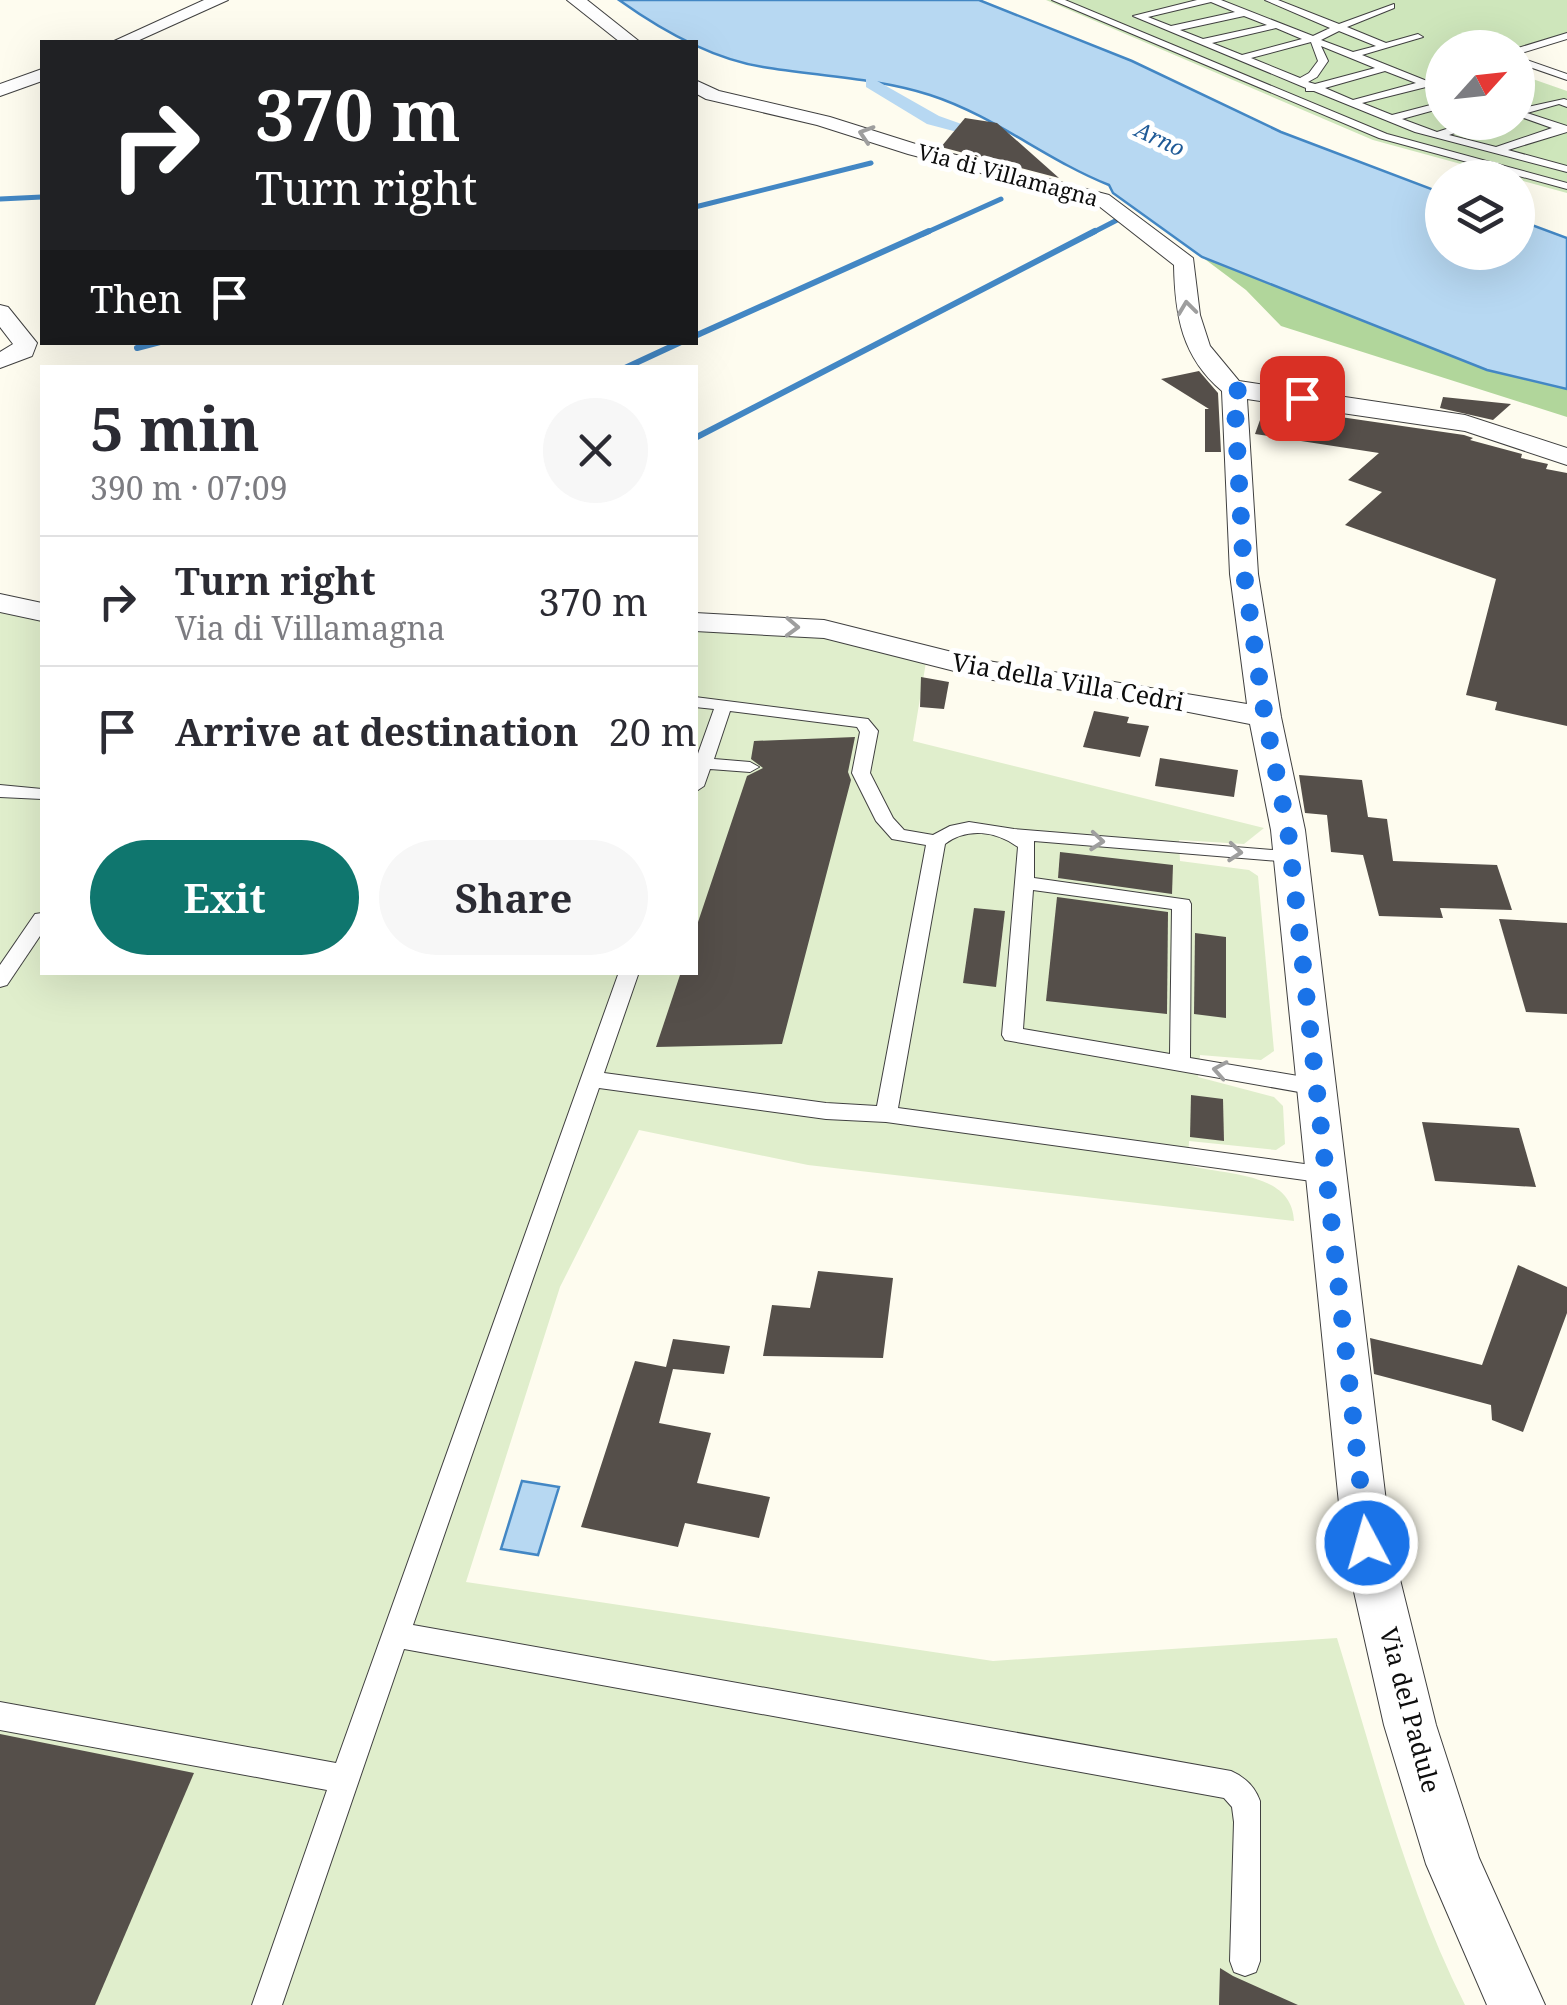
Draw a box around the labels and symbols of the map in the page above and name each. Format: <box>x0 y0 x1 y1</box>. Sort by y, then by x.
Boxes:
north arrow <box>1425 30 1535 140</box>
water label: Arno <box>1129 113 1190 163</box>
one-way arrow <box>859 126 876 146</box>
street label: Via di Villamagna <box>915 136 1102 213</box>
one-way arrow <box>1177 300 1198 316</box>
pin <box>1260 356 1345 441</box>
one-way arrow <box>785 617 801 638</box>
street label: Via della Villa Cedri <box>949 644 1187 718</box>
one-way arrow <box>1090 829 1106 851</box>
one-way arrow <box>1227 840 1243 862</box>
one-way arrow <box>1212 1060 1228 1081</box>
position arrow <box>1315 1491 1419 1595</box>
street label: Via del Padule <box>1373 1623 1449 1796</box>

